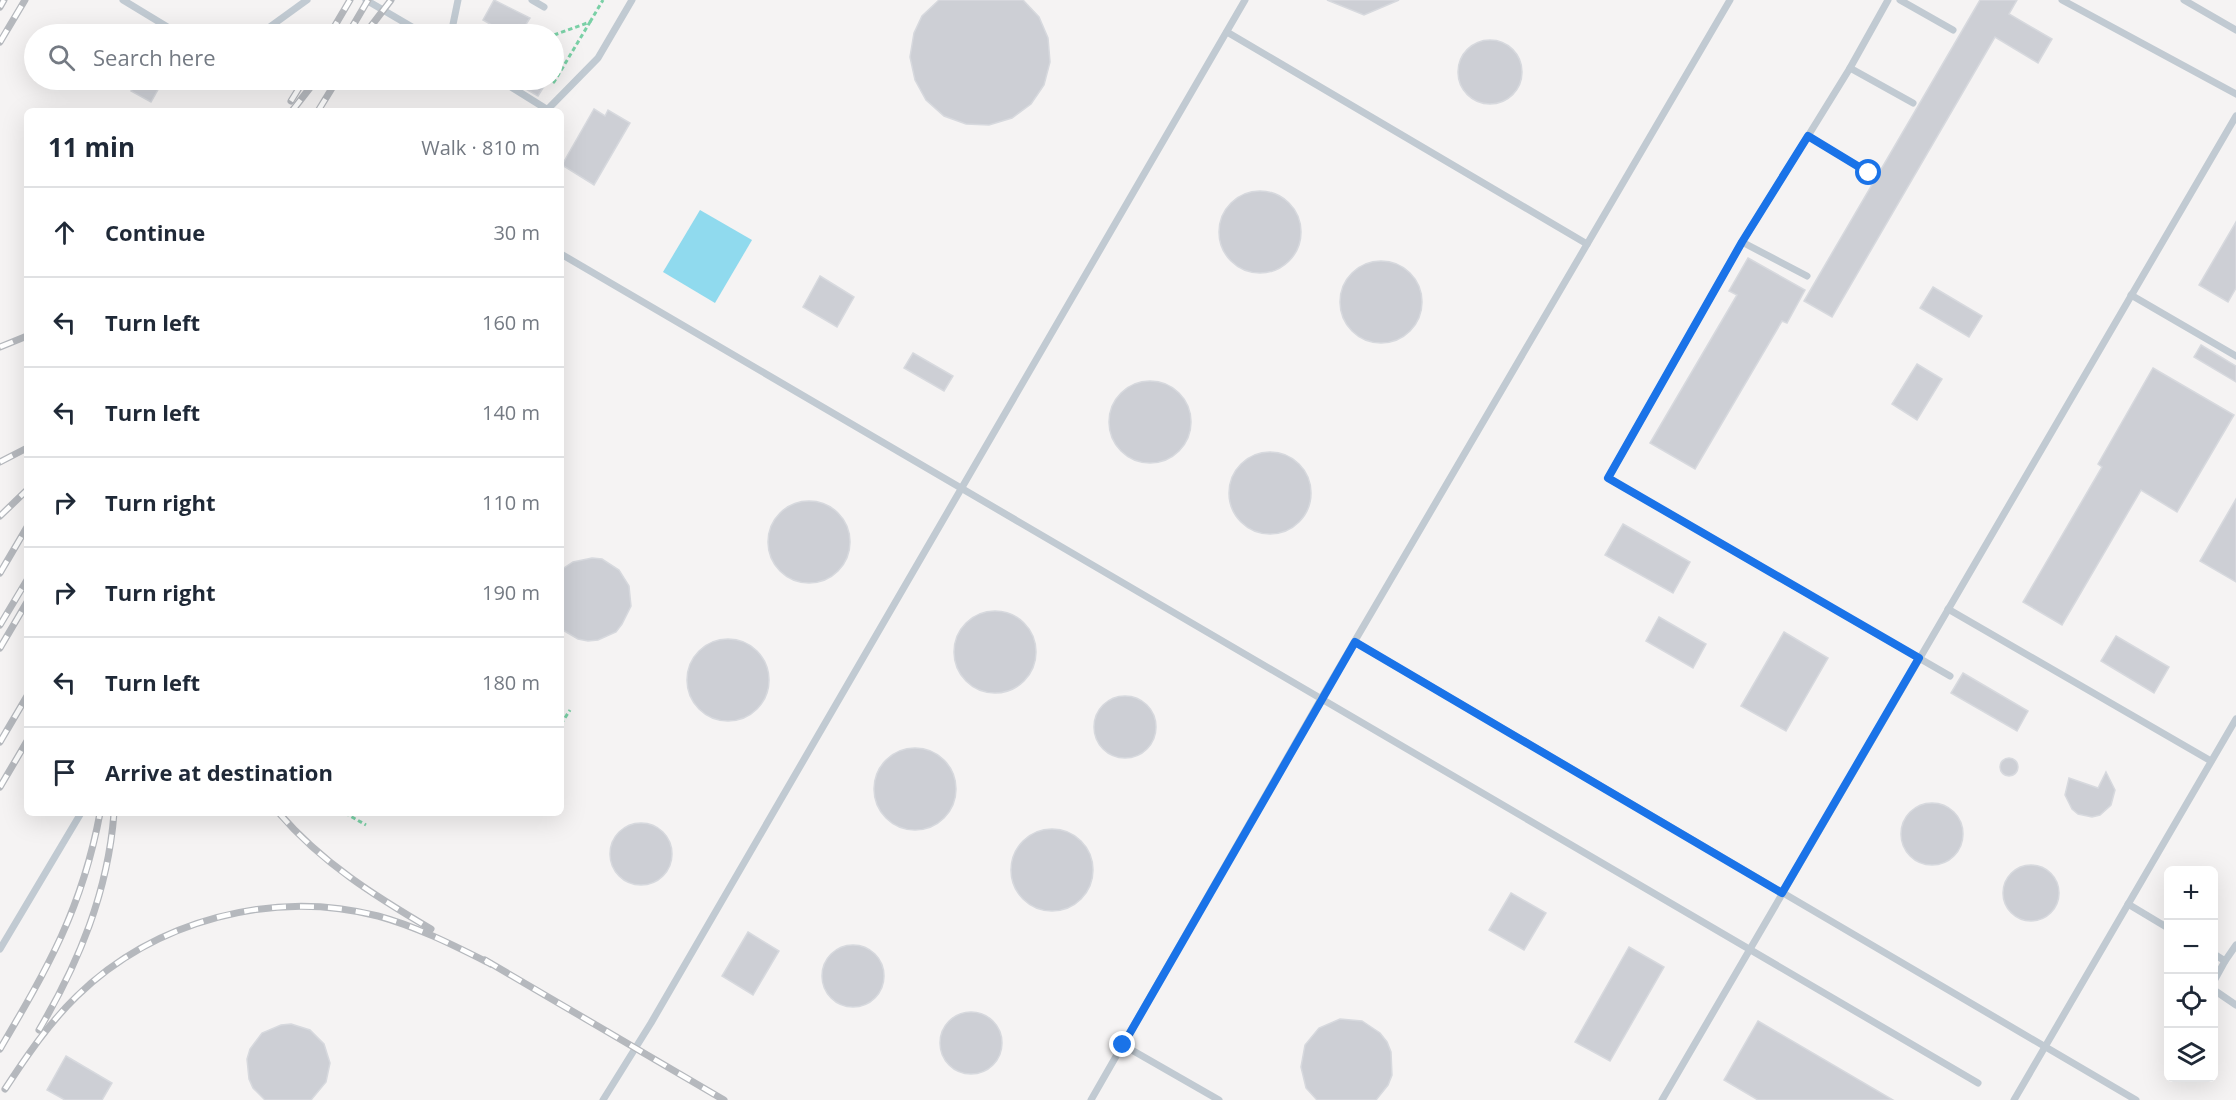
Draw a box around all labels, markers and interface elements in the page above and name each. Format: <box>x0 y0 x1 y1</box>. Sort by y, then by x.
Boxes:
search box <box>24 24 564 90</box>
icon: search <box>45 41 78 74</box>
text: Search here <box>93 42 216 72</box>
text: 11 min <box>48 129 135 165</box>
text: Walk · 810 m <box>421 134 540 161</box>
route start <box>1855 159 1881 185</box>
icon: ahead <box>48 216 81 249</box>
text: Continue <box>105 217 205 247</box>
text: 30 m <box>493 219 540 246</box>
icon: left <box>48 306 81 339</box>
text: Turn left <box>105 307 200 337</box>
text: 160 m <box>482 309 540 336</box>
icon: left <box>48 396 81 429</box>
text: Turn left <box>105 397 200 427</box>
text: 140 m <box>482 399 540 426</box>
icon: right <box>48 486 81 519</box>
text: Turn right <box>105 487 216 517</box>
text: 110 m <box>482 489 540 516</box>
icon: right <box>48 576 81 609</box>
text: Turn right <box>105 577 216 607</box>
text: 190 m <box>482 579 540 606</box>
icon: left <box>48 666 81 699</box>
text: Turn left <box>105 667 200 697</box>
text: 180 m <box>482 669 540 696</box>
icon: arrive <box>48 756 81 789</box>
text: Arrive at destination <box>105 757 333 787</box>
map controls <box>2164 866 2218 1082</box>
button: + <box>2164 866 2218 920</box>
button: − <box>2164 920 2218 974</box>
button: locate <box>2164 974 2218 1028</box>
button: layers <box>2164 1028 2218 1082</box>
route end <box>1109 1031 1135 1057</box>

